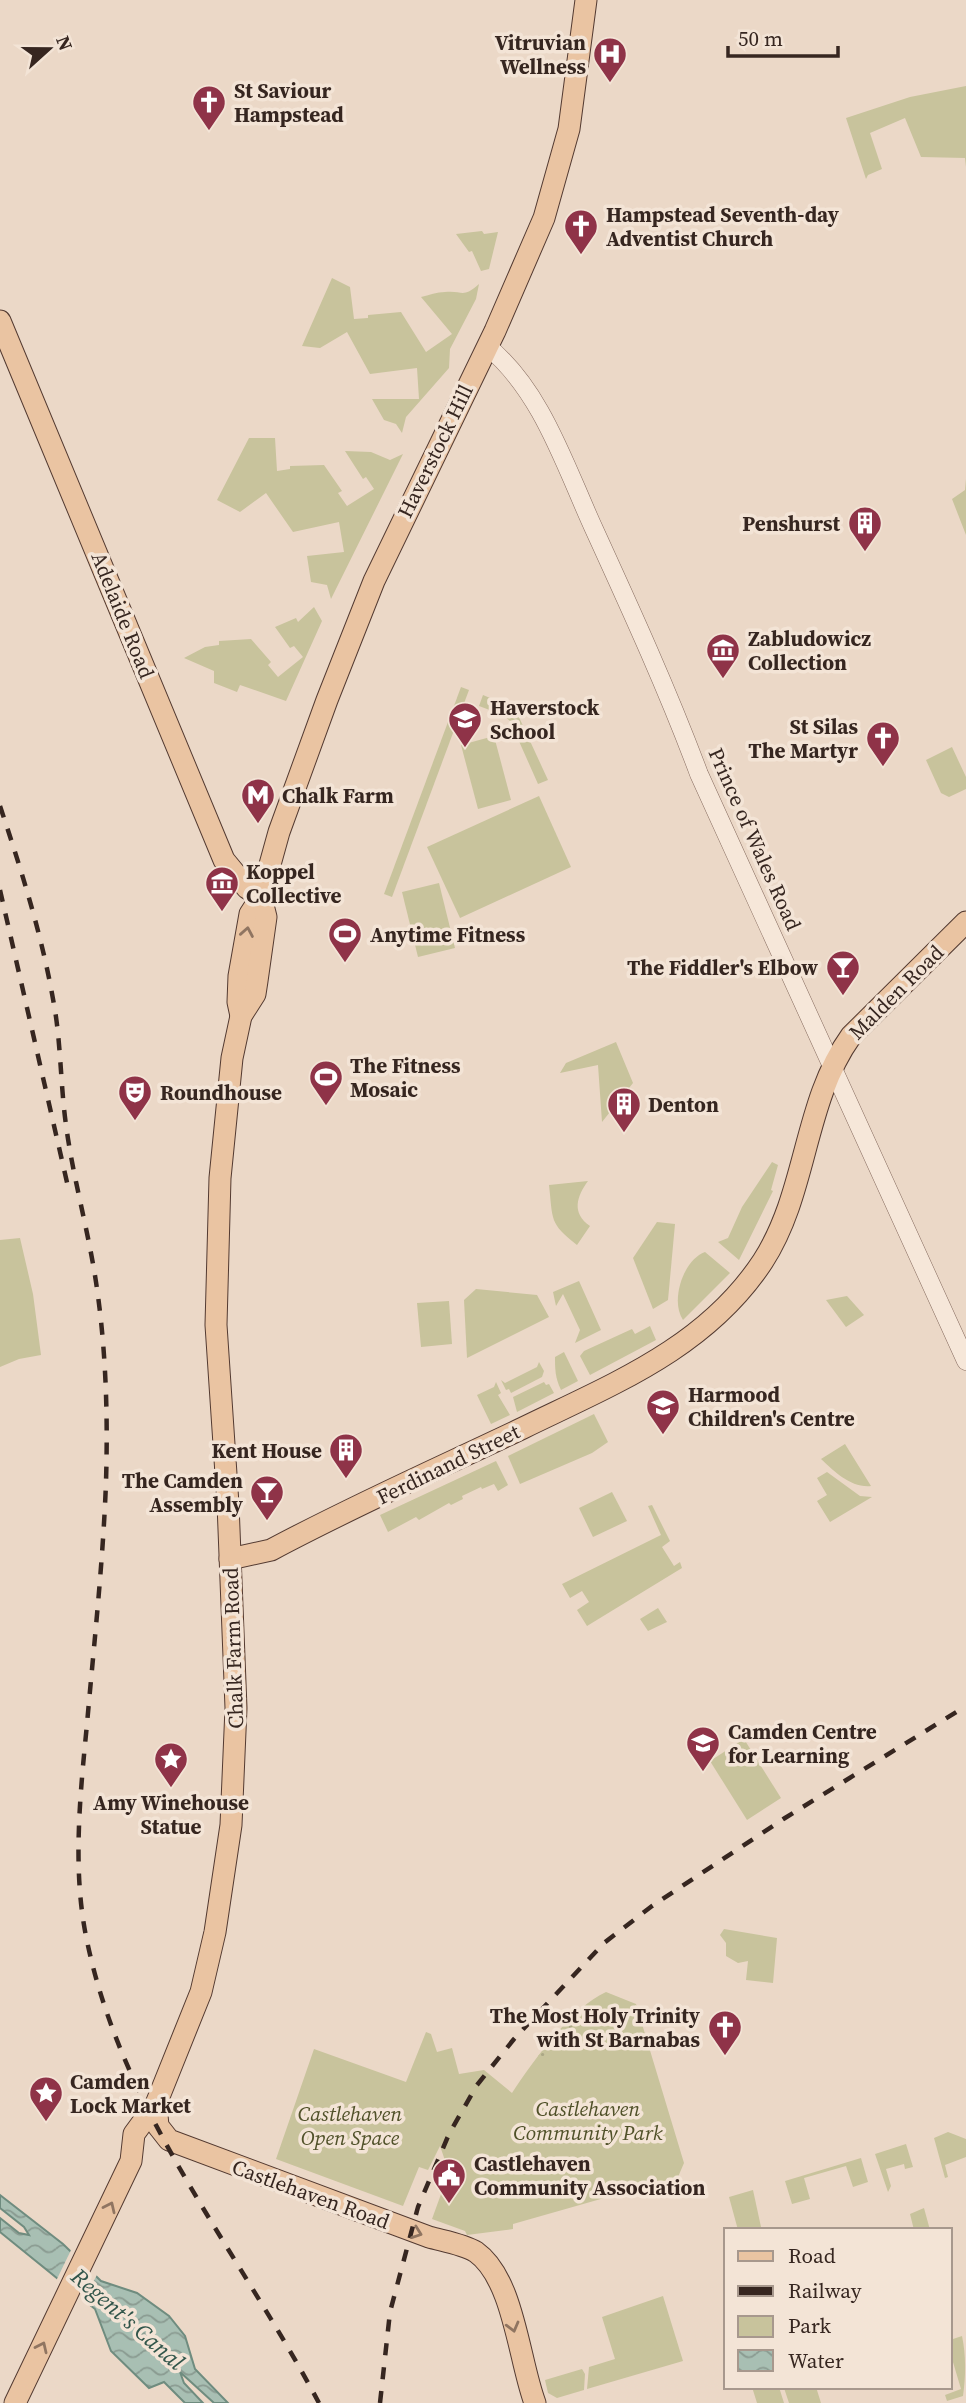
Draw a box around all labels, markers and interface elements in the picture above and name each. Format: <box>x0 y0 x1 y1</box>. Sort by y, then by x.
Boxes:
north arrow <box>14 14 84 84</box>
scale bar <box>728 14 838 58</box>
text: 50 m <box>738 24 783 53</box>
place label: Vitruvian Wellness <box>495 28 586 81</box>
text: N <box>50 32 80 54</box>
hospital icon: Vitruvian Wellness <box>591 35 629 84</box>
place label: St Saviour Hampstead <box>234 76 344 129</box>
church icon: St Saviour Hampstead <box>190 83 228 132</box>
place label: Hampstead Seventh-day Adventist Church <box>606 200 840 253</box>
church icon: Hampstead Seventh-day Adventist Church <box>562 207 600 256</box>
street label: Haverstock Hill <box>390 379 480 523</box>
building icon: Penshurst <box>846 504 884 553</box>
place label: Penshurst <box>742 509 840 538</box>
street label: Adelaide Road <box>84 547 162 683</box>
place label: Zabludowicz Collection <box>748 624 871 677</box>
museum icon: Zabludowicz Collection <box>704 631 742 680</box>
place label: Haverstock School <box>490 693 600 746</box>
school or university icon: Haverstock School <box>446 700 484 749</box>
place label: St Silas The Martyr <box>748 712 858 765</box>
church icon: St Silas The Martyr <box>864 719 902 768</box>
street label: Prince of Wales Road <box>702 743 808 935</box>
metro station icon: Chalk Farm <box>239 776 277 825</box>
place label: Chalk Farm <box>282 781 394 810</box>
place label: Koppel Collective <box>246 857 341 910</box>
museum icon: Koppel Collective <box>203 864 241 913</box>
sports icon: Anytime Fitness <box>326 915 364 964</box>
place label: Anytime Fitness <box>370 920 526 949</box>
one-way arrow <box>238 926 253 938</box>
street label: Malden Road <box>842 938 950 1046</box>
bar icon: The Fiddler's Elbow <box>824 948 862 997</box>
place label: The Fiddler's Elbow <box>627 953 818 982</box>
place label: The Fitness Mosaic <box>350 1051 461 1104</box>
sports icon: The Fitness Mosaic <box>307 1058 345 1107</box>
theatre icon: Roundhouse <box>116 1073 154 1122</box>
place label: Roundhouse <box>160 1078 282 1107</box>
building icon: Denton <box>605 1085 643 1134</box>
place label: Denton <box>648 1090 719 1119</box>
place label: Harmood Children's Centre <box>688 1380 855 1433</box>
school or university icon: Harmood Children's Centre <box>644 1387 682 1436</box>
street label: Ferdinand Street <box>372 1417 525 1511</box>
building icon: Kent House <box>327 1431 365 1480</box>
place label: Kent House <box>212 1436 322 1465</box>
place label: The Camden Assembly <box>122 1466 244 1519</box>
bar icon: The Camden Assembly <box>248 1473 286 1522</box>
street label: Chalk Farm Road <box>216 1567 250 1729</box>
place label: Camden Centre for Learning <box>728 1717 877 1770</box>
school or university icon: Camden Centre for Learning <box>684 1724 722 1773</box>
place icon: Amy Winehouse Statue <box>152 1740 190 1789</box>
place label: Amy Winehouse Statue <box>93 1788 249 1841</box>
place label: The Most Holy Trinity with St Barnabas <box>490 2001 701 2054</box>
church icon: The Most Holy Trinity with St Barnabas <box>706 2008 744 2057</box>
place label: Camden Lock Market <box>70 2067 191 2120</box>
place icon: Camden Lock Market <box>27 2074 65 2123</box>
park label: Castlehaven Community Park <box>513 2094 663 2147</box>
park label: Castlehaven Open Space <box>298 2099 402 2152</box>
place label: Castlehaven Community Association <box>474 2149 705 2202</box>
street label: Castlehaven Road <box>228 2152 394 2236</box>
public building icon: Castlehaven Community Association <box>430 2156 468 2205</box>
one-way arrow <box>101 2202 115 2214</box>
one-way arrow <box>410 2224 422 2238</box>
legend <box>724 2228 952 2389</box>
text: Road <box>788 2241 836 2270</box>
water label: Regent's Canal <box>64 2260 192 2378</box>
text: Railway <box>788 2276 862 2305</box>
text: Park <box>788 2311 832 2340</box>
one-way arrow <box>505 2321 519 2333</box>
one-way arrow <box>33 2342 47 2354</box>
text: Water <box>788 2346 844 2375</box>

